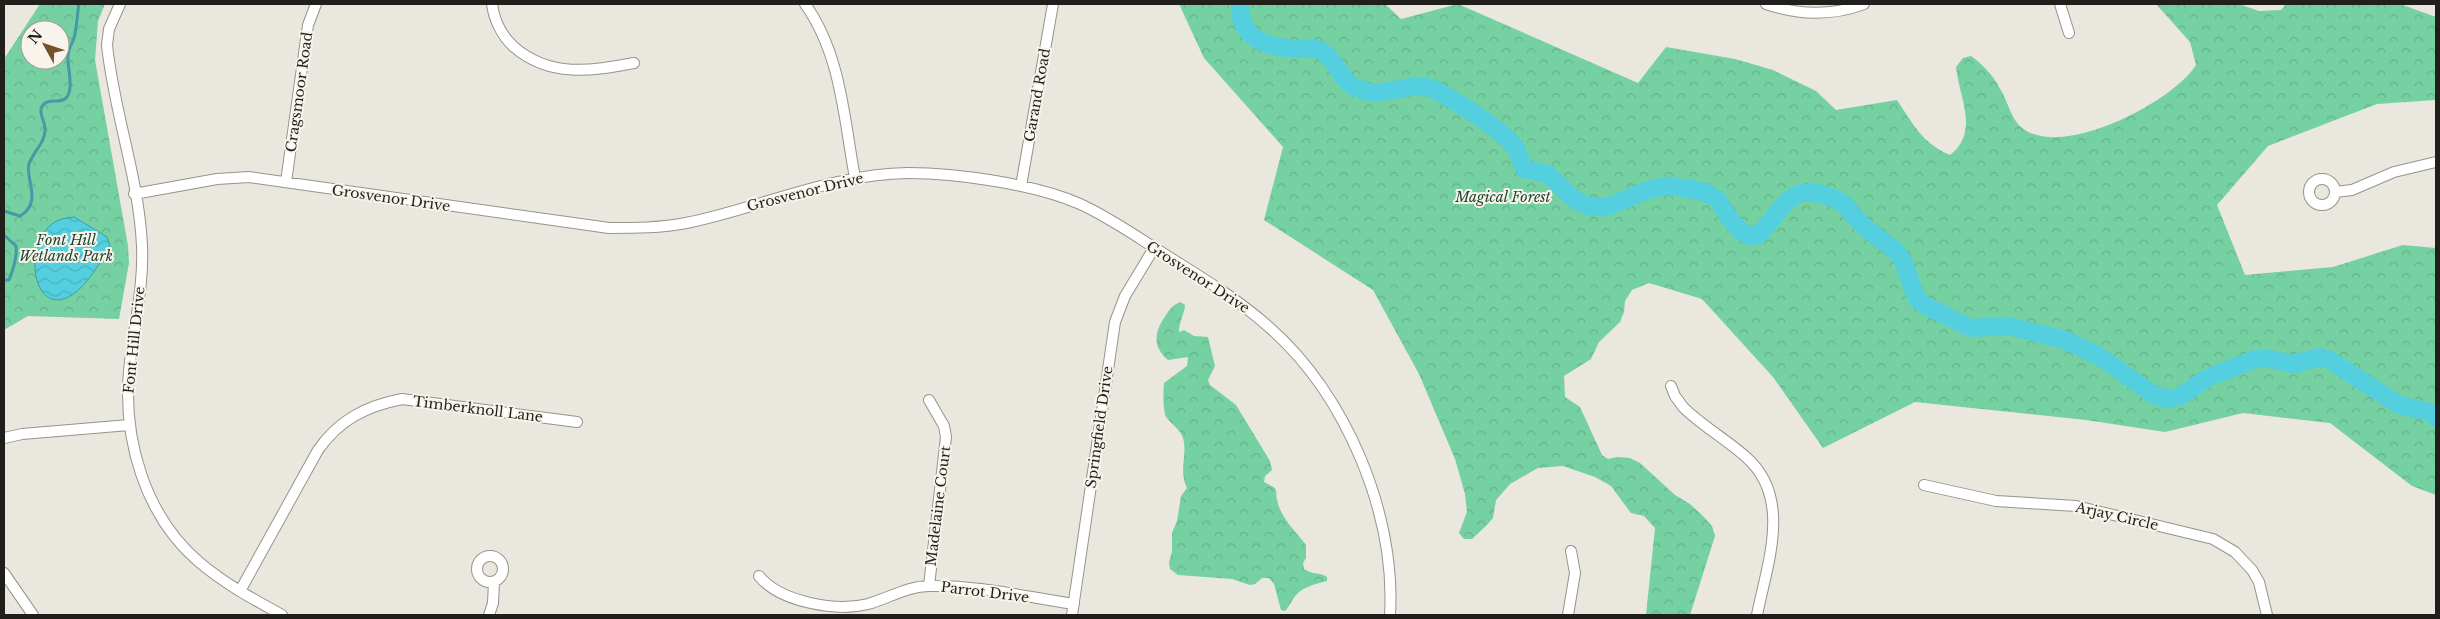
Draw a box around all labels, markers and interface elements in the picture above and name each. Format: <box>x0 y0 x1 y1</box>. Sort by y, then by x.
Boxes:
north arrow <box>20 20 70 70</box>
text: N <box>24 26 46 47</box>
street label: Cragsmoor Road <box>282 30 316 153</box>
street label: Garand Road <box>1020 46 1054 143</box>
street label: Grosvenor Drive <box>745 169 865 215</box>
street label: Grosvenor Drive <box>331 181 451 215</box>
park label: Magical Forest <box>1454 188 1552 206</box>
park label: Font Hill Wetlands Park <box>19 231 113 265</box>
street label: Grosvenor Drive <box>1143 237 1253 317</box>
street label: Font Hill Drive <box>119 285 149 395</box>
street label: Springfield Drive <box>1082 365 1116 489</box>
street label: Timberknoll Lane <box>412 392 544 426</box>
street label: Madelaine Court <box>922 444 954 567</box>
street label: Arjay Circle <box>2073 498 2160 534</box>
street label: Parrot Drive <box>940 578 1030 606</box>

